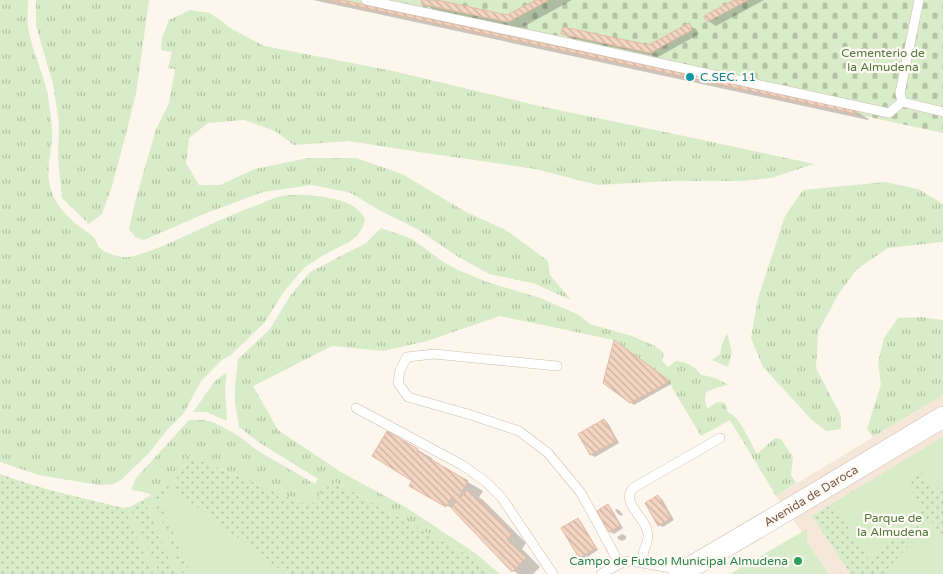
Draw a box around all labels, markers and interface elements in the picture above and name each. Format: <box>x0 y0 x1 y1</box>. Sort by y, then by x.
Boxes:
park label: Cementerio de la Almudena <box>841 46 925 74</box>
place label: C.SEC. 11 <box>700 70 756 84</box>
marker: C.SEC. 11 <box>684 71 696 83</box>
street label: Avenida de Daroca <box>761 462 861 530</box>
park label: Parque de la Almudena <box>857 511 929 539</box>
place label: Campo de Futbol Municipal Almudena <box>569 554 788 568</box>
marker: Campo de Futbol Municipal Almudena <box>792 555 804 567</box>

